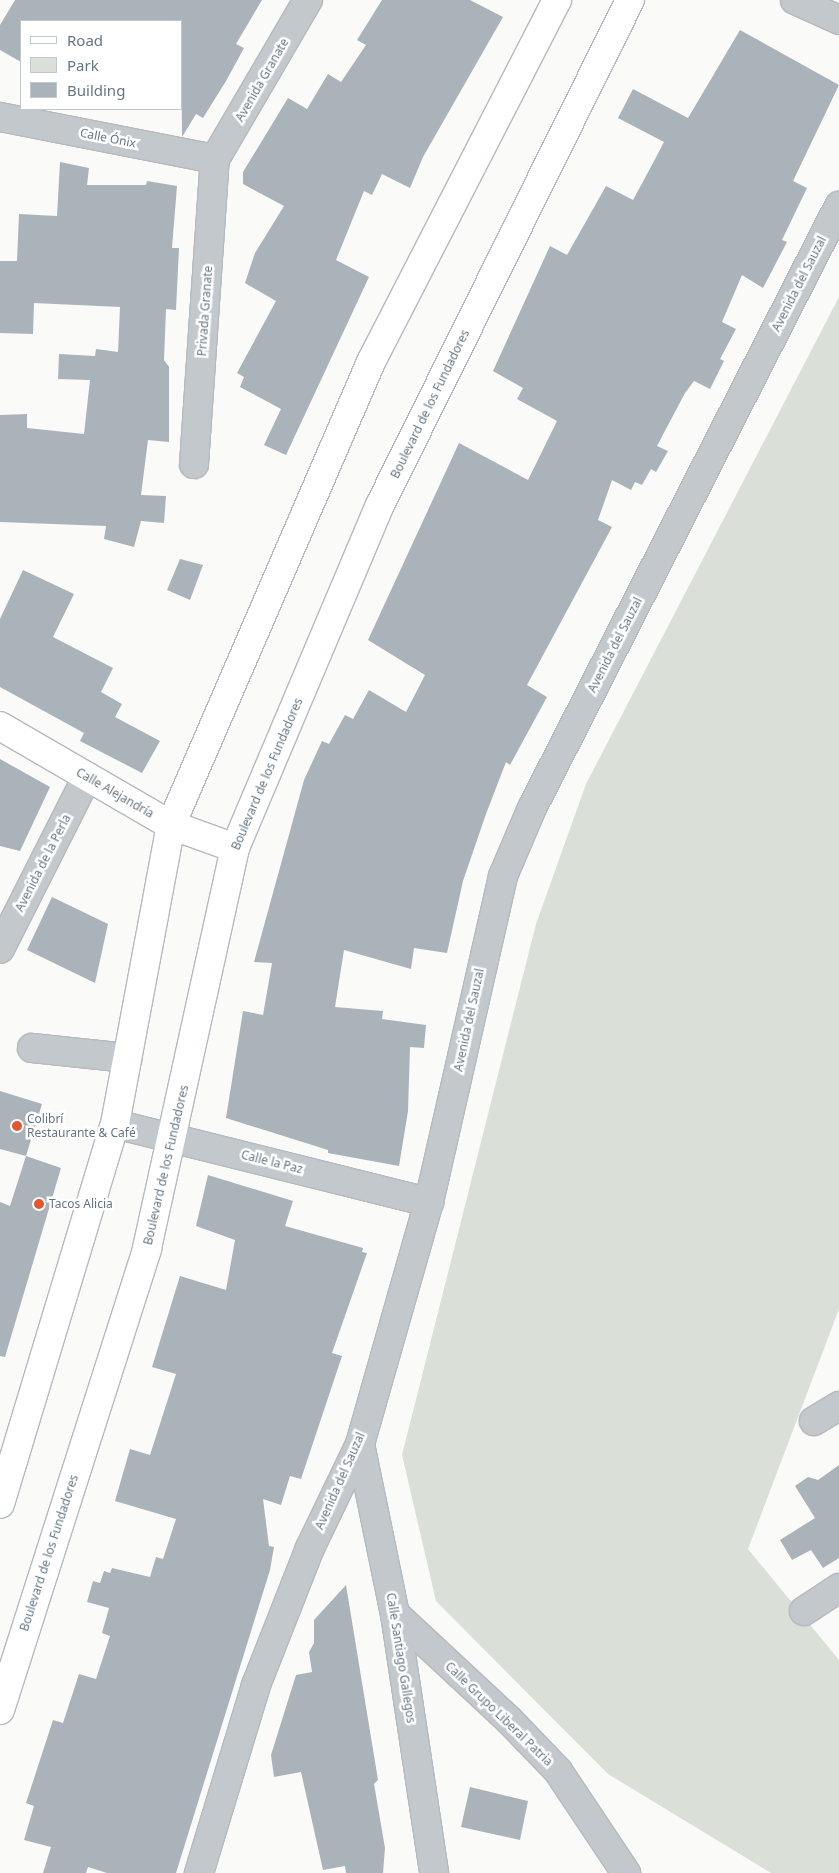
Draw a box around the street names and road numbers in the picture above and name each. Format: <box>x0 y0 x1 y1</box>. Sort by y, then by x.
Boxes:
street label: Avenida Granate <box>232 36 292 124</box>
street label: Calle Ónix <box>79 126 137 150</box>
street label: Avenida del Sauzal <box>769 234 829 334</box>
street label: Privada Granate <box>195 265 215 357</box>
street label: Boulevard de los Fundadores <box>388 327 472 481</box>
street label: Avenida del Sauzal <box>585 595 645 695</box>
street label: Boulevard de los Fundadores <box>228 696 306 852</box>
street label: Calle Alejandría <box>74 765 156 821</box>
street label: Avenida de la Perla <box>12 812 74 914</box>
street label: Avenida del Sauzal <box>451 967 487 1073</box>
street label: Boulevard de los Fundadores <box>141 1084 191 1246</box>
street label: Calle la Paz <box>240 1147 304 1177</box>
street label: Avenida del Sauzal <box>312 1430 368 1532</box>
street label: Boulevard de los Fundadores <box>17 1473 81 1633</box>
street label: Calle Santiago Gallegos <box>384 1592 418 1724</box>
street label: Calle Grupo Liberal Patria <box>442 1659 556 1769</box>

